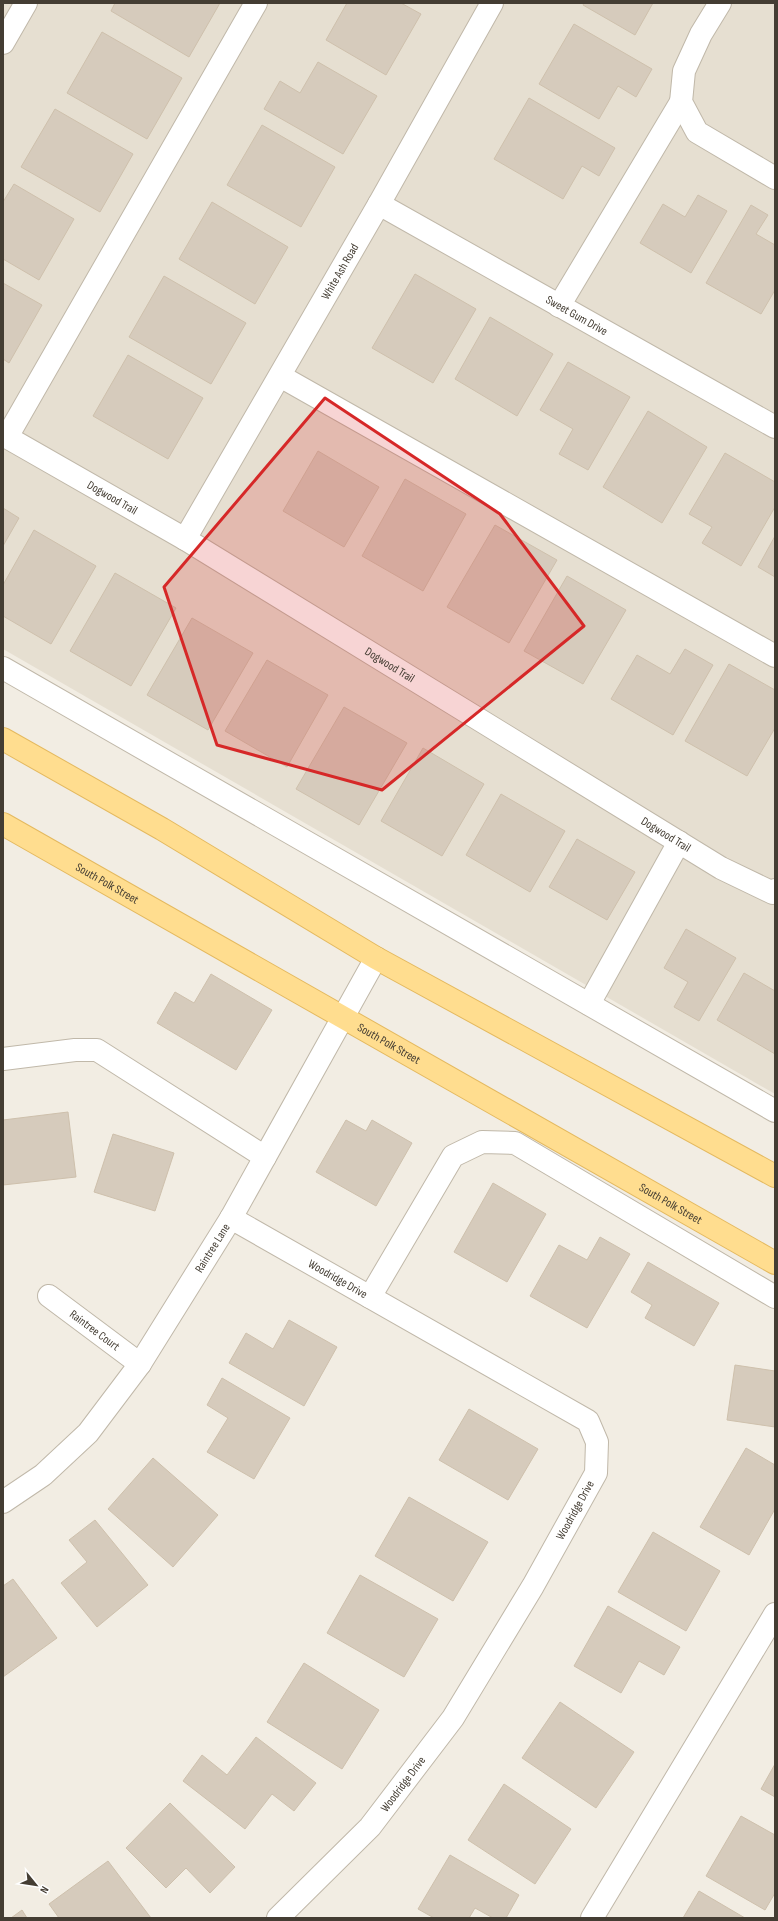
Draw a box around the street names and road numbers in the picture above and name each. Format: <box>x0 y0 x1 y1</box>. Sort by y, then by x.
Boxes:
street label: White Ash Road <box>318 241 362 302</box>
street label: Sweet Gum Drive <box>543 292 610 339</box>
street label: Dogwood Trail <box>84 478 140 518</box>
street label: Dogwood Trail <box>362 644 417 686</box>
street label: Dogwood Trail <box>638 814 693 856</box>
street label: South Polk Street <box>73 860 142 908</box>
street label: South Polk Street <box>355 1020 423 1068</box>
street label: South Polk Street <box>636 1180 705 1228</box>
street label: Raintree Lane <box>192 1221 234 1276</box>
street label: Woodridge Drive <box>305 1256 370 1302</box>
street label: Raintree Court <box>66 1307 123 1354</box>
street label: Woodridge Drive <box>553 1478 598 1543</box>
street label: Woodridge Drive <box>378 1753 429 1815</box>

